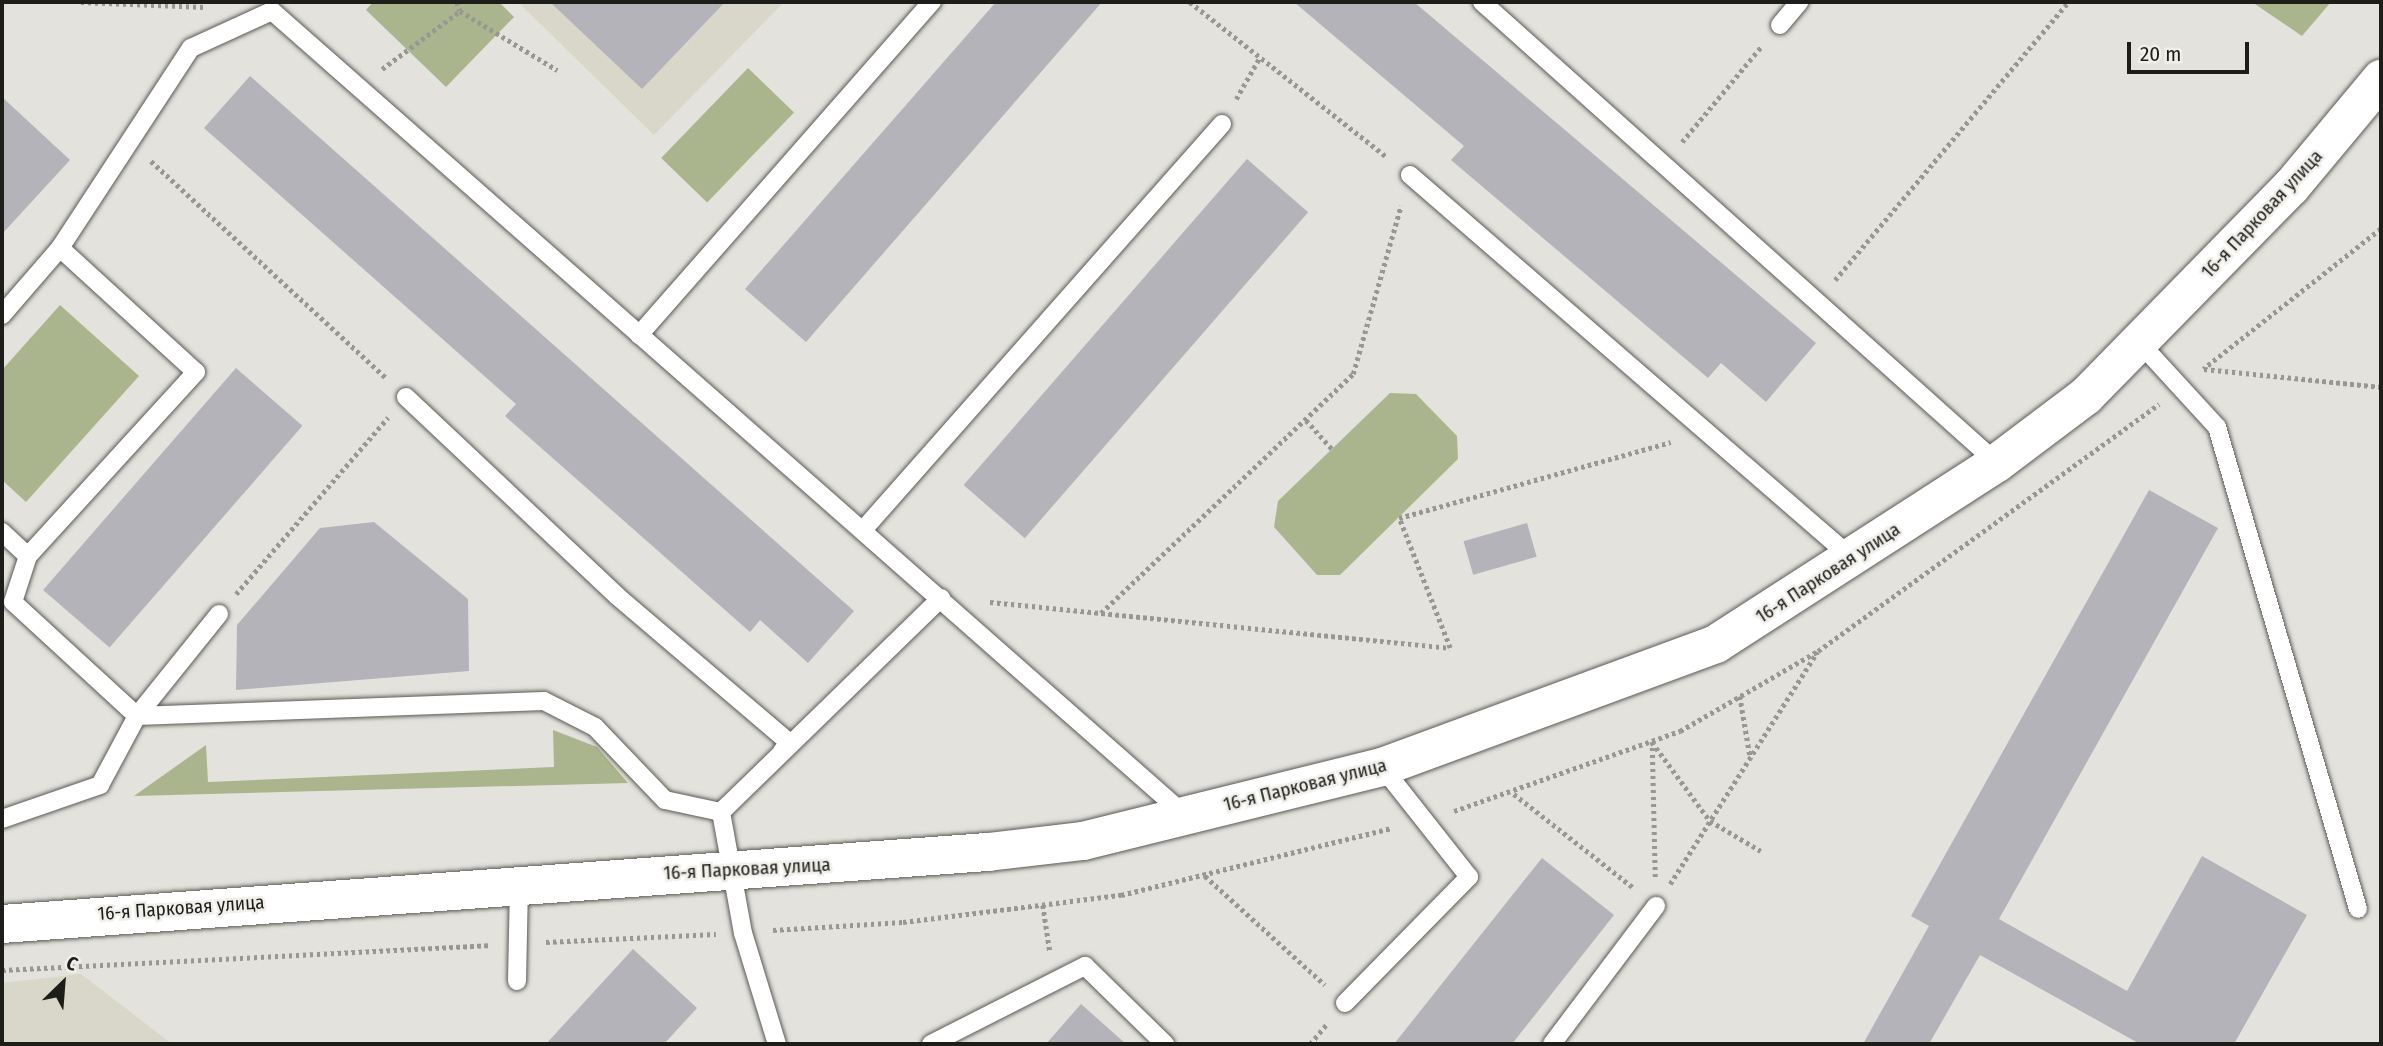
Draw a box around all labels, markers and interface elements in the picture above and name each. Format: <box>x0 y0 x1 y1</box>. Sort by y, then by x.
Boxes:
scale bar <box>2131 28 2254 72</box>
text: 20 m <box>2140 41 2181 67</box>
street label: 16-я Парковая улица <box>2197 145 2327 283</box>
street label: 16-я Парковая улица <box>1752 518 1904 628</box>
street label: 16-я Парковая улица <box>1221 754 1389 816</box>
street label: 16-я Парковая улица <box>663 853 831 885</box>
street label: 16-я Парковая улица <box>97 891 265 925</box>
north arrow <box>28 948 98 1018</box>
text: С <box>63 951 81 976</box>

